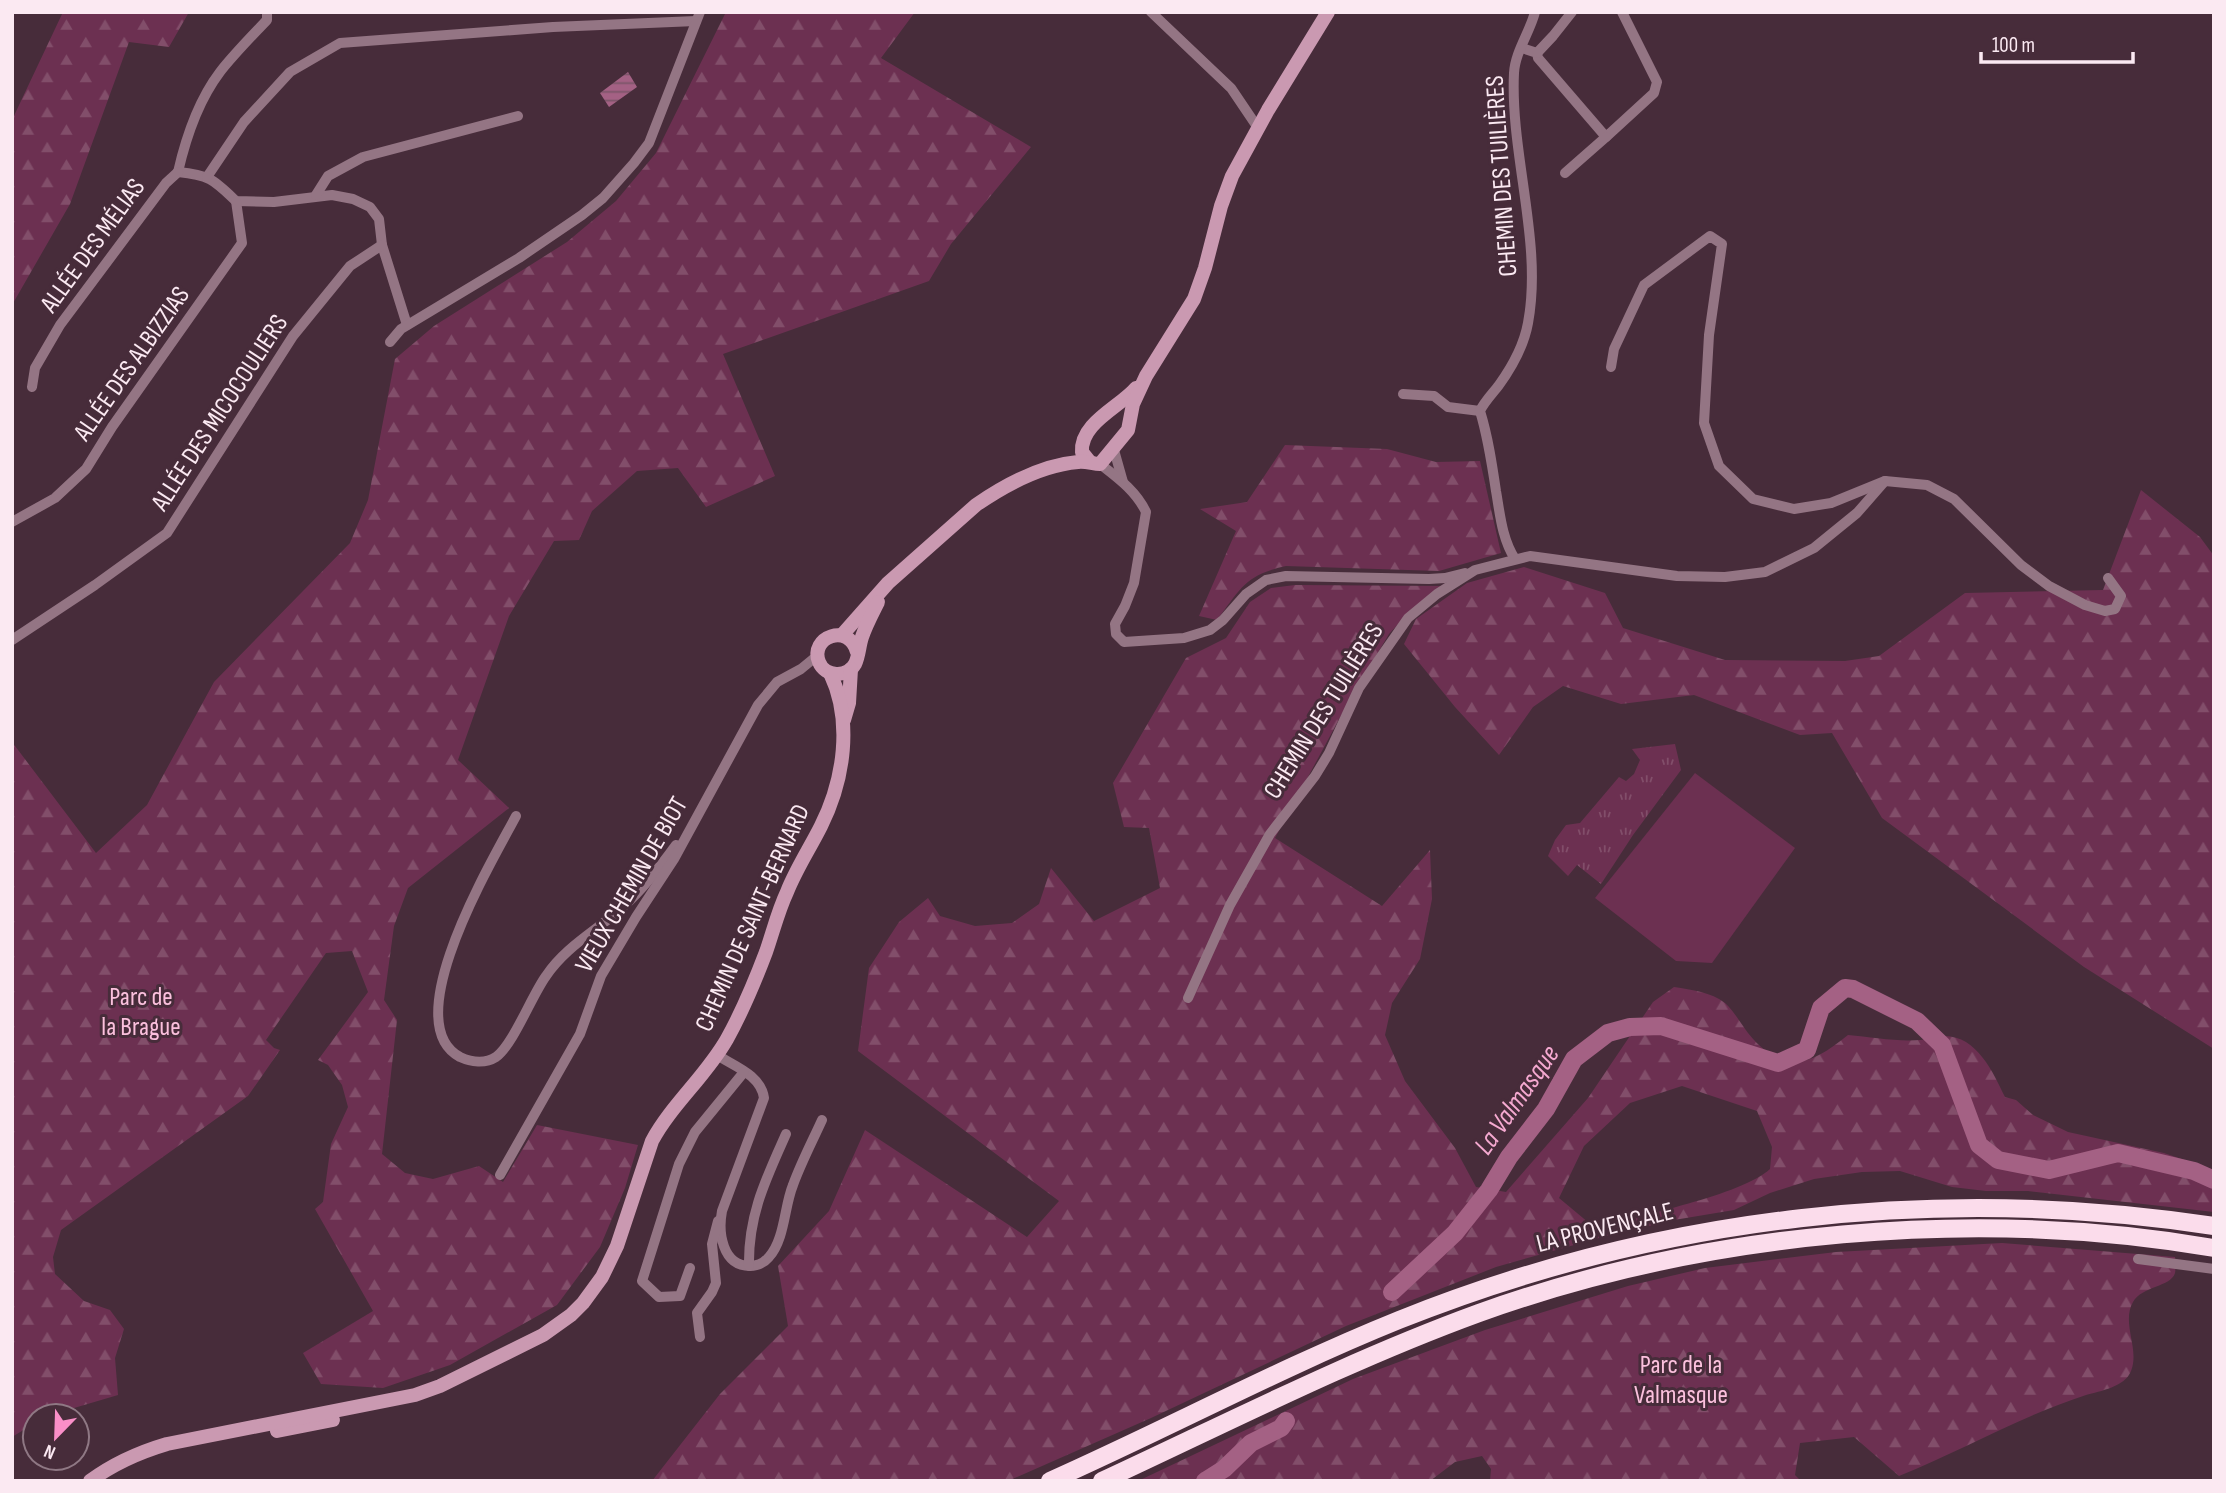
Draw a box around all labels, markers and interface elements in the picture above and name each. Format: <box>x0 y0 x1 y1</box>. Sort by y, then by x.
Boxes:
scale bar <box>1981 21 2133 65</box>
text: 100 m <box>1992 33 2035 58</box>
street label: CHEMIN DES TUILIÈRES <box>1480 74 1524 278</box>
street label: ALLÉE DES MÉLIAS <box>33 173 152 320</box>
street label: ALLÉE DES ALBIZZIAS <box>67 281 197 448</box>
street label: ALLÉE DES MICOCOULIERS <box>144 309 295 518</box>
street label: CHEMIN DES TUILIÈRES <box>1257 617 1391 805</box>
street label: VIEUX CHEMIN DE BIOT <box>569 792 695 978</box>
street label: CHEMIN DE SAINT-BERNARD <box>689 800 817 1036</box>
park label: Parc de la Brague <box>101 982 181 1043</box>
water label: La Valmasque <box>1467 1039 1567 1161</box>
street label: LA PROVENÇALE <box>1533 1196 1677 1260</box>
park label: Parc de la Valmasque <box>1634 1350 1728 1411</box>
north arrow <box>21 1402 91 1472</box>
text: N <box>41 1439 59 1464</box>

